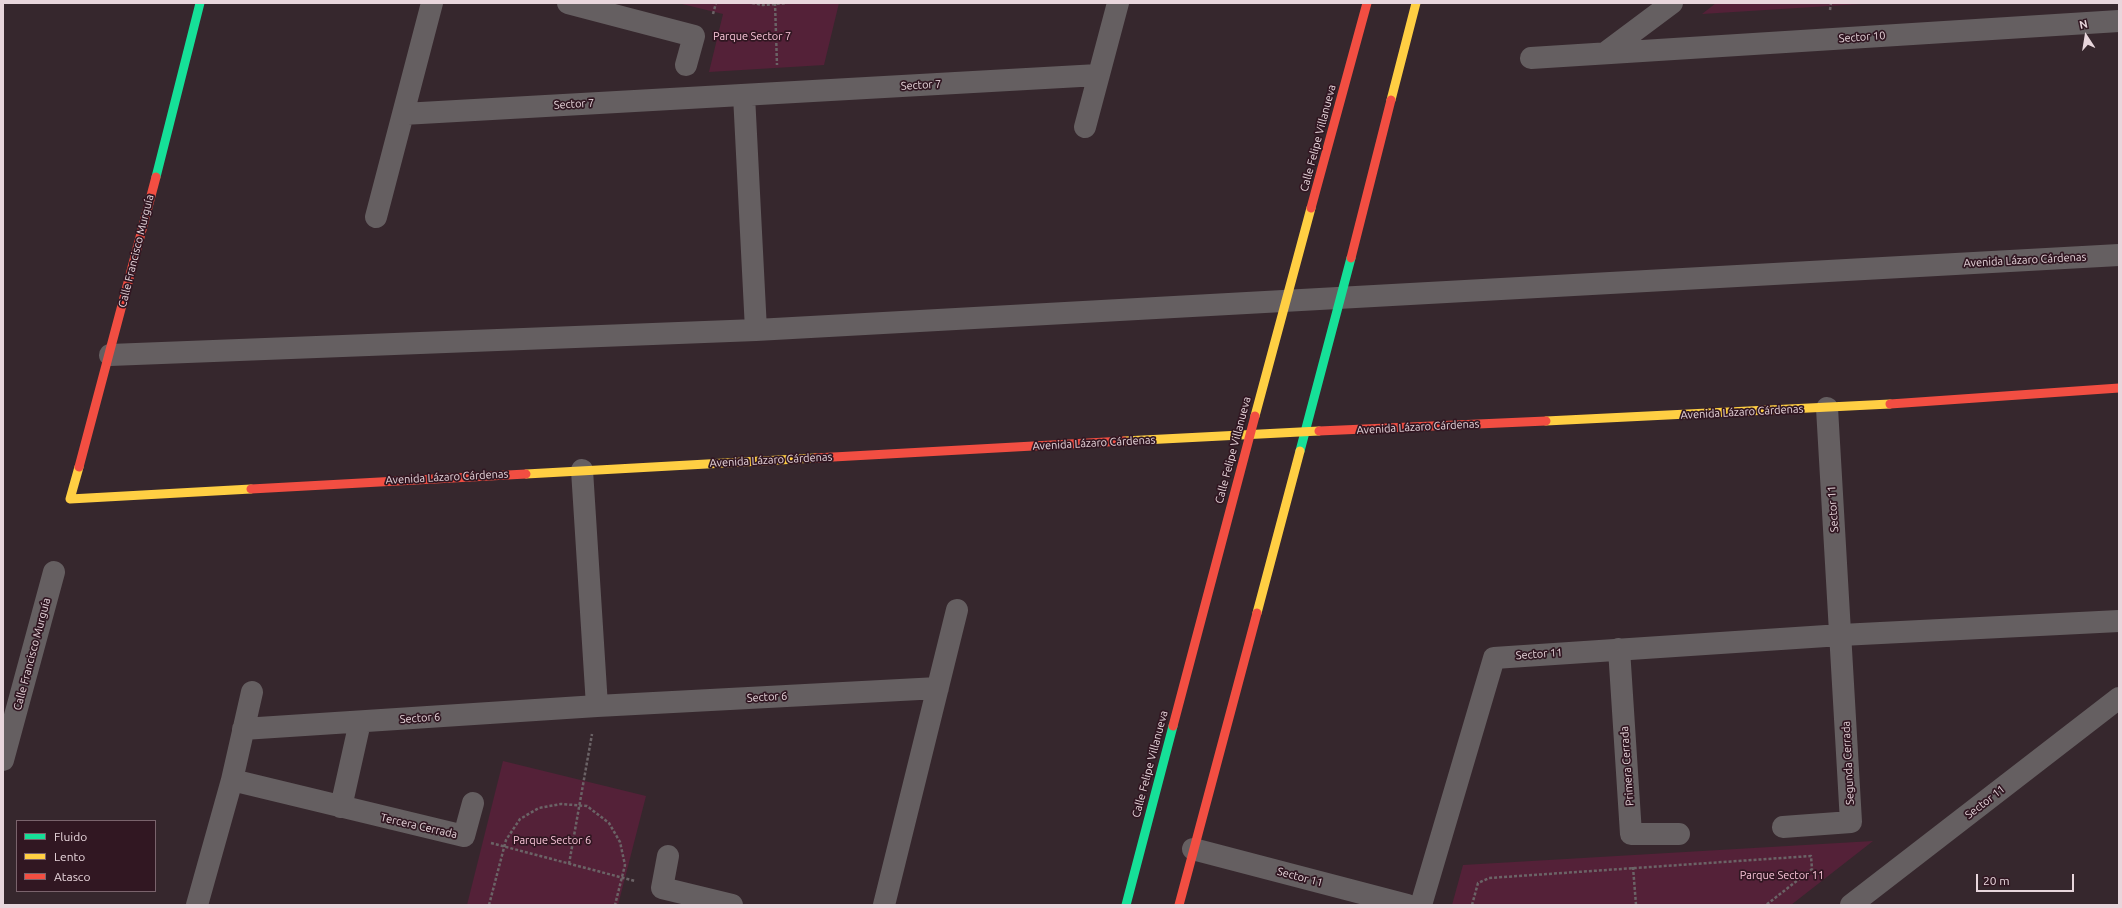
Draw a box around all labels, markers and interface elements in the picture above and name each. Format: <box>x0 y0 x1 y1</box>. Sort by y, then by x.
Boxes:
north arrow <box>2066 16 2106 56</box>
text: N <box>2078 18 2089 31</box>
park label: Parque Sector 7 <box>713 29 791 43</box>
street label: Sector 10 <box>1838 29 1886 45</box>
street label: Sector 7 <box>900 77 942 93</box>
street label: Calle Felipe Villanueva <box>1297 83 1339 193</box>
street label: Sector 7 <box>553 96 595 112</box>
street label: Calle Francisco Murguía <box>116 193 156 309</box>
street label: Avenida Lázaro Cárdenas <box>1963 250 2087 270</box>
street label: Calle Felipe Villanueva <box>1212 395 1254 505</box>
street label: Avenida Lázaro Cárdenas <box>1680 402 1804 422</box>
street label: Avenida Lázaro Cárdenas <box>1356 417 1480 437</box>
street label: Avenida Lázaro Cárdenas <box>1032 433 1156 453</box>
street label: Avenida Lázaro Cárdenas <box>709 450 833 470</box>
street label: Avenida Lázaro Cárdenas <box>385 467 509 487</box>
street label: Sector 11 <box>1825 485 1841 533</box>
street label: Calle Francisco Murguía <box>11 596 53 712</box>
street label: Sector 11 <box>1515 646 1563 662</box>
street label: Sector 6 <box>746 689 788 705</box>
street label: Calle Felipe Villanueva <box>1129 709 1171 819</box>
street label: Sector 6 <box>399 710 441 726</box>
street label: Segunda Cerrada <box>1839 721 1857 805</box>
street label: Primera Cerrada <box>1618 726 1636 806</box>
street label: Sector 11 <box>1963 782 2007 822</box>
street label: Tercera Cerrada <box>379 811 459 841</box>
legend <box>16 820 156 892</box>
text: Fluido <box>54 830 87 843</box>
park label: Parque Sector 6 <box>513 833 591 847</box>
text: Lento <box>54 850 85 863</box>
street label: Sector 11 <box>1276 865 1324 889</box>
scale bar <box>1978 866 2076 892</box>
park label: Parque Sector 11 <box>1740 868 1824 882</box>
text: Atasco <box>54 870 90 883</box>
text: 20 m <box>1983 874 2010 887</box>

